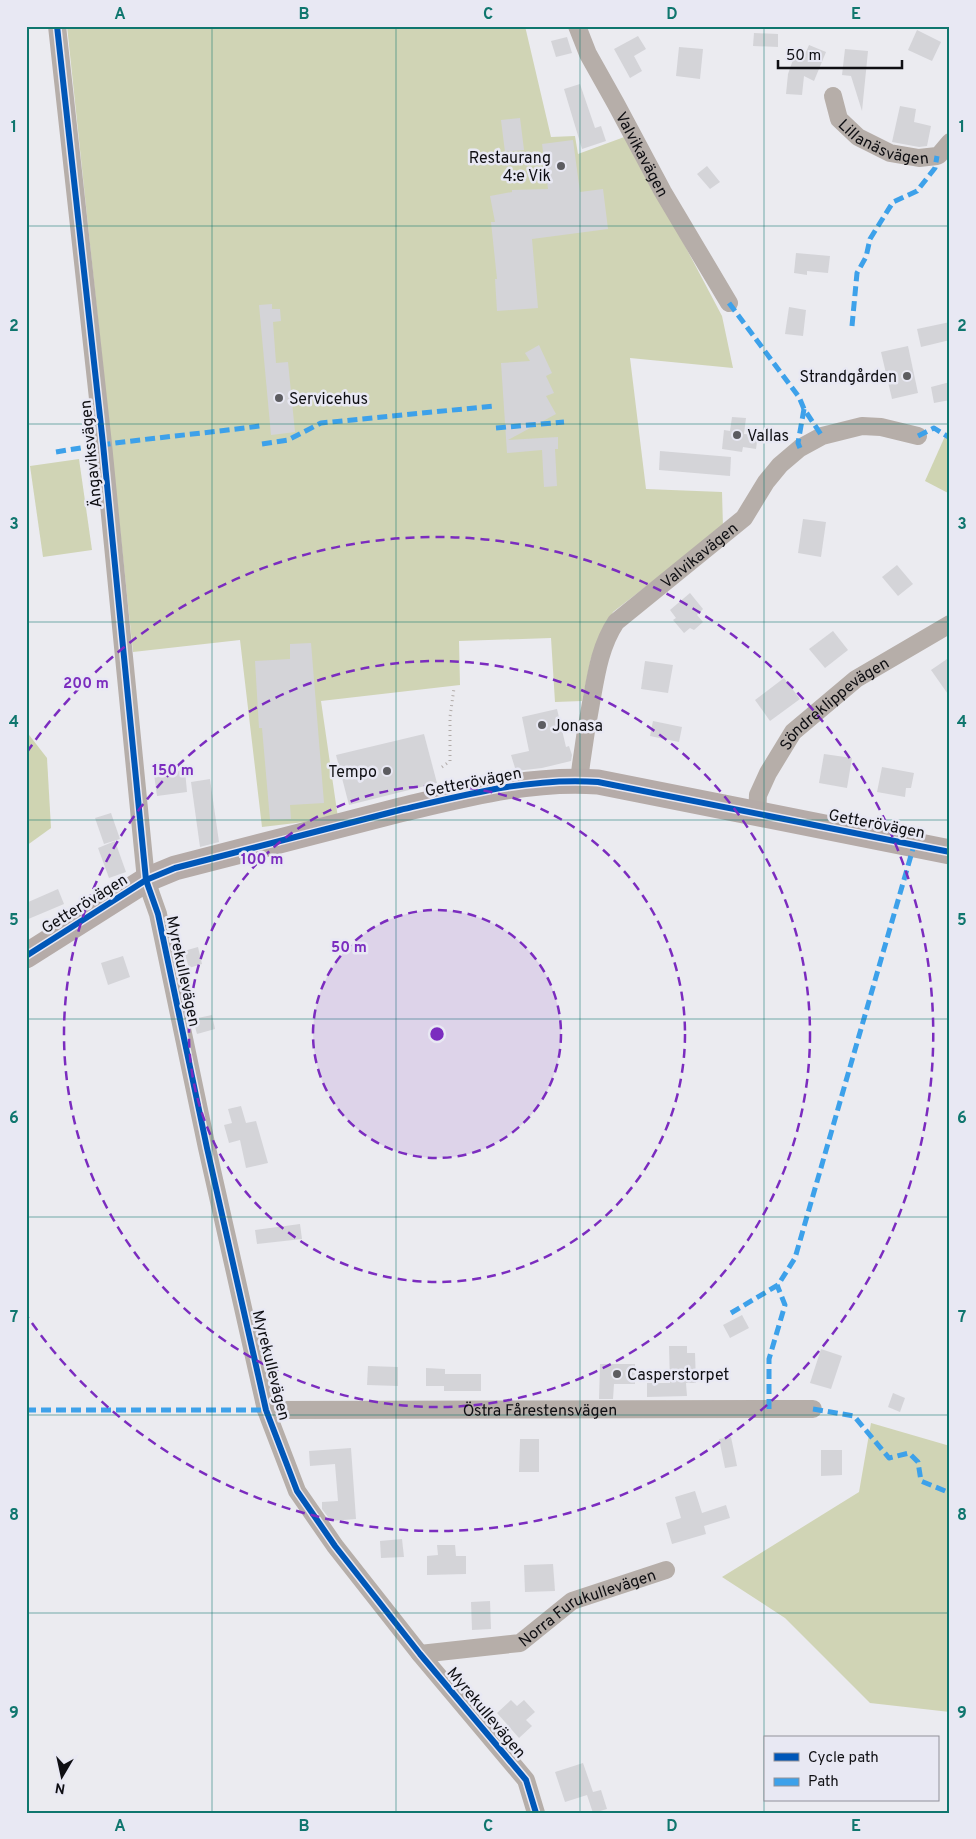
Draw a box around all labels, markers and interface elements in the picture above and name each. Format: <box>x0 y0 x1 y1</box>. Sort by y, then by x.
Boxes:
text: A <box>114 5 126 25</box>
text: B <box>298 5 310 25</box>
text: C <box>483 5 493 25</box>
text: D <box>666 5 678 25</box>
text: E <box>851 5 861 25</box>
scale bar <box>778 38 902 70</box>
text: 50 m <box>786 47 821 66</box>
street label: Valvikavägen <box>610 109 672 201</box>
street label: Lillanäsvägen <box>833 115 930 170</box>
text: 1 <box>11 118 17 138</box>
text: 1 <box>959 118 965 138</box>
place label: Restaurang 4:e Vik <box>469 149 551 187</box>
marker: Restaurang 4:e Vik <box>555 160 567 172</box>
text: 2 <box>9 317 19 337</box>
text: 2 <box>957 317 967 337</box>
place label: Strandgården <box>799 368 897 388</box>
marker: Strandgården <box>901 370 913 382</box>
place label: Servicehus <box>289 390 368 410</box>
marker: Servicehus <box>273 392 285 404</box>
street label: Ängaviksvägen <box>75 399 108 509</box>
place label: Vallas <box>747 427 789 447</box>
marker: Vallas <box>731 429 743 441</box>
text: 3 <box>9 515 19 535</box>
text: 3 <box>957 515 967 535</box>
street label: Valvikavägen <box>657 519 743 594</box>
street label: Söndreklippevägen <box>776 654 893 755</box>
text: 200 m <box>63 675 109 694</box>
text: 4 <box>9 713 19 733</box>
text: 4 <box>957 713 967 733</box>
place label: Jonasa <box>552 717 603 737</box>
marker: Jonasa <box>536 719 548 731</box>
text: 150 m <box>152 762 194 781</box>
place label: Tempo <box>328 763 377 783</box>
street label: Getterövägen <box>423 764 523 802</box>
marker: Tempo <box>381 765 393 777</box>
street label: Getterövägen <box>827 806 927 844</box>
text: 100 m <box>241 851 283 870</box>
street label: Getterövägen <box>38 870 132 939</box>
text: 5 <box>9 911 19 931</box>
text: 5 <box>957 911 967 931</box>
street label: Myrekullevägen <box>161 914 204 1029</box>
text: 50 m <box>331 939 367 958</box>
centre of rings <box>428 1025 446 1043</box>
text: 6 <box>9 1109 19 1129</box>
text: 6 <box>957 1109 967 1129</box>
text: 7 <box>10 1308 18 1328</box>
street label: Myrekullevägen <box>247 1308 293 1423</box>
text: 7 <box>958 1308 966 1328</box>
place label: Casperstorpet <box>627 1366 729 1386</box>
marker: Casperstorpet <box>611 1368 623 1380</box>
street label: Östra Fårestensvägen <box>463 1400 617 1422</box>
text: 8 <box>9 1506 19 1526</box>
text: 8 <box>957 1506 967 1526</box>
street label: Norra Furukullevägen <box>515 1566 659 1652</box>
street label: Myrekullevägen <box>442 1664 529 1763</box>
text: 9 <box>9 1704 19 1724</box>
text: 9 <box>957 1704 967 1724</box>
legend <box>764 1736 938 1802</box>
text: Cycle path <box>808 1749 879 1768</box>
north arrow <box>38 1752 88 1802</box>
text: Path <box>808 1773 839 1792</box>
text: N <box>54 1778 67 1797</box>
text: A <box>114 1817 126 1837</box>
text: B <box>298 1817 310 1837</box>
text: C <box>483 1817 493 1837</box>
text: D <box>666 1817 678 1837</box>
text: E <box>851 1817 861 1837</box>

